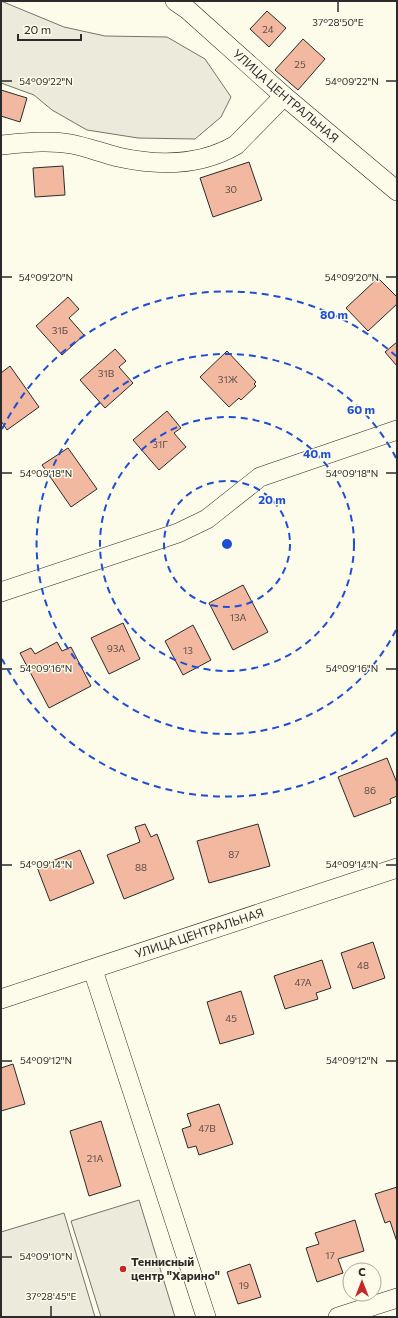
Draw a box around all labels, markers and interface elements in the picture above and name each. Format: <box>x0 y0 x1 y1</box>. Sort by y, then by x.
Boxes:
scale bar <box>18 16 81 42</box>
text: 37°28'50"E <box>312 16 364 28</box>
text: 20 m <box>24 22 51 36</box>
house number: 24 <box>262 23 274 35</box>
street label: УЛИЦА ЦЕНТРАЛЬНАЯ <box>231 46 342 145</box>
house number: 25 <box>294 58 306 70</box>
text: 54°09'22"N <box>19 75 73 87</box>
text: 54°09'22"N <box>325 75 379 87</box>
house number: 30 <box>225 183 237 195</box>
text: 54°09'20"N <box>19 271 73 283</box>
text: 54°09'20"N <box>325 271 379 283</box>
text: 80 m <box>320 307 348 321</box>
house number: 31Б <box>52 324 68 336</box>
house number: 31В <box>98 367 115 379</box>
house number: 31Ж <box>218 373 239 385</box>
text: 60 m <box>347 402 375 416</box>
house number: 31Г <box>152 438 168 450</box>
text: 40 m <box>303 446 331 460</box>
text: 54°09'18"N <box>20 467 72 479</box>
text: 54°09'18"N <box>326 467 378 479</box>
text: 20 m <box>258 492 286 506</box>
centre of rings <box>220 537 234 551</box>
house number: 13А <box>230 611 246 623</box>
house number: 93А <box>107 642 125 654</box>
house number: 13 <box>183 644 193 656</box>
text: 54°09'16"N <box>20 662 72 674</box>
text: 54°09'16"N <box>326 662 378 674</box>
house number: 86 <box>364 784 376 796</box>
house number: 87 <box>228 848 240 860</box>
text: 54°09'14"N <box>20 858 72 870</box>
text: 54°09'14"N <box>326 858 378 870</box>
house number: 88 <box>135 861 147 873</box>
street label: УЛИЦА ЦЕНТРАЛЬНАЯ <box>133 905 265 960</box>
house number: 48 <box>357 959 369 971</box>
house number: 47А <box>294 976 312 988</box>
house number: 45 <box>225 1012 237 1024</box>
text: 54°09'12"N <box>20 1054 72 1066</box>
text: 54°09'12"N <box>326 1054 378 1066</box>
house number: 47В <box>198 1122 216 1134</box>
house number: 21А <box>87 1152 103 1164</box>
house number: 17 <box>325 1249 335 1261</box>
text: 54°09'10"N <box>19 1250 73 1262</box>
place label: Теннисный центр "Харино" <box>131 1254 220 1282</box>
north arrow <box>342 1262 382 1302</box>
marker: Теннисный центр "Харино" <box>118 1264 128 1274</box>
text: С <box>358 1265 366 1278</box>
house number: 19 <box>239 1279 249 1291</box>
text: 37°28'45"E <box>26 1290 76 1302</box>

